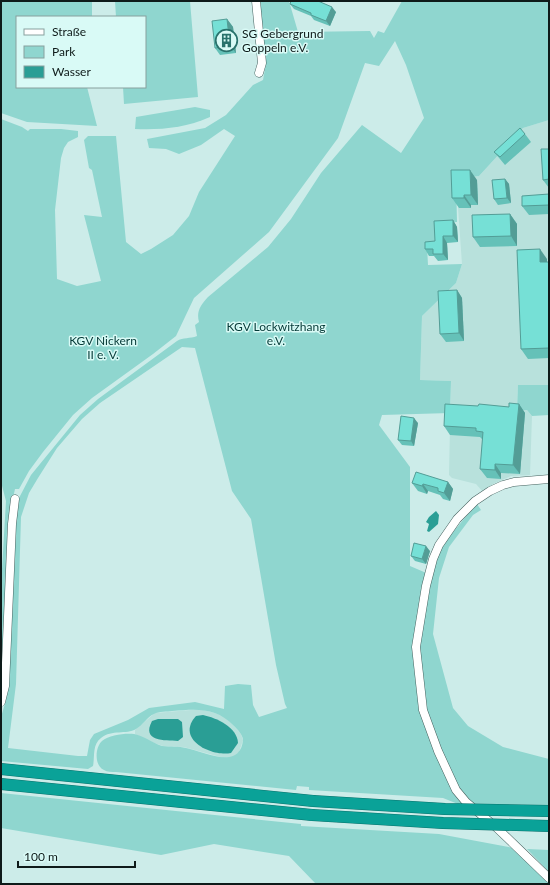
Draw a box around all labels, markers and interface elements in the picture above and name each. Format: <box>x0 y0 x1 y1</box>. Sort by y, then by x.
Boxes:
legend <box>16 16 146 88</box>
text: Straße <box>52 24 86 39</box>
place label: SG Gebergrund Goppeln e.V. <box>242 26 323 55</box>
building icon: SG Gebergrund Goppeln e.V. <box>213 28 239 54</box>
text: Park <box>52 44 76 59</box>
text: Wasser <box>52 64 91 79</box>
park label: KGV Lockwitzhang e.V. <box>227 319 325 348</box>
park label: KGV Nickern II e. V. <box>69 333 137 362</box>
scale bar <box>18 843 135 869</box>
text: 100 m <box>24 849 58 864</box>

